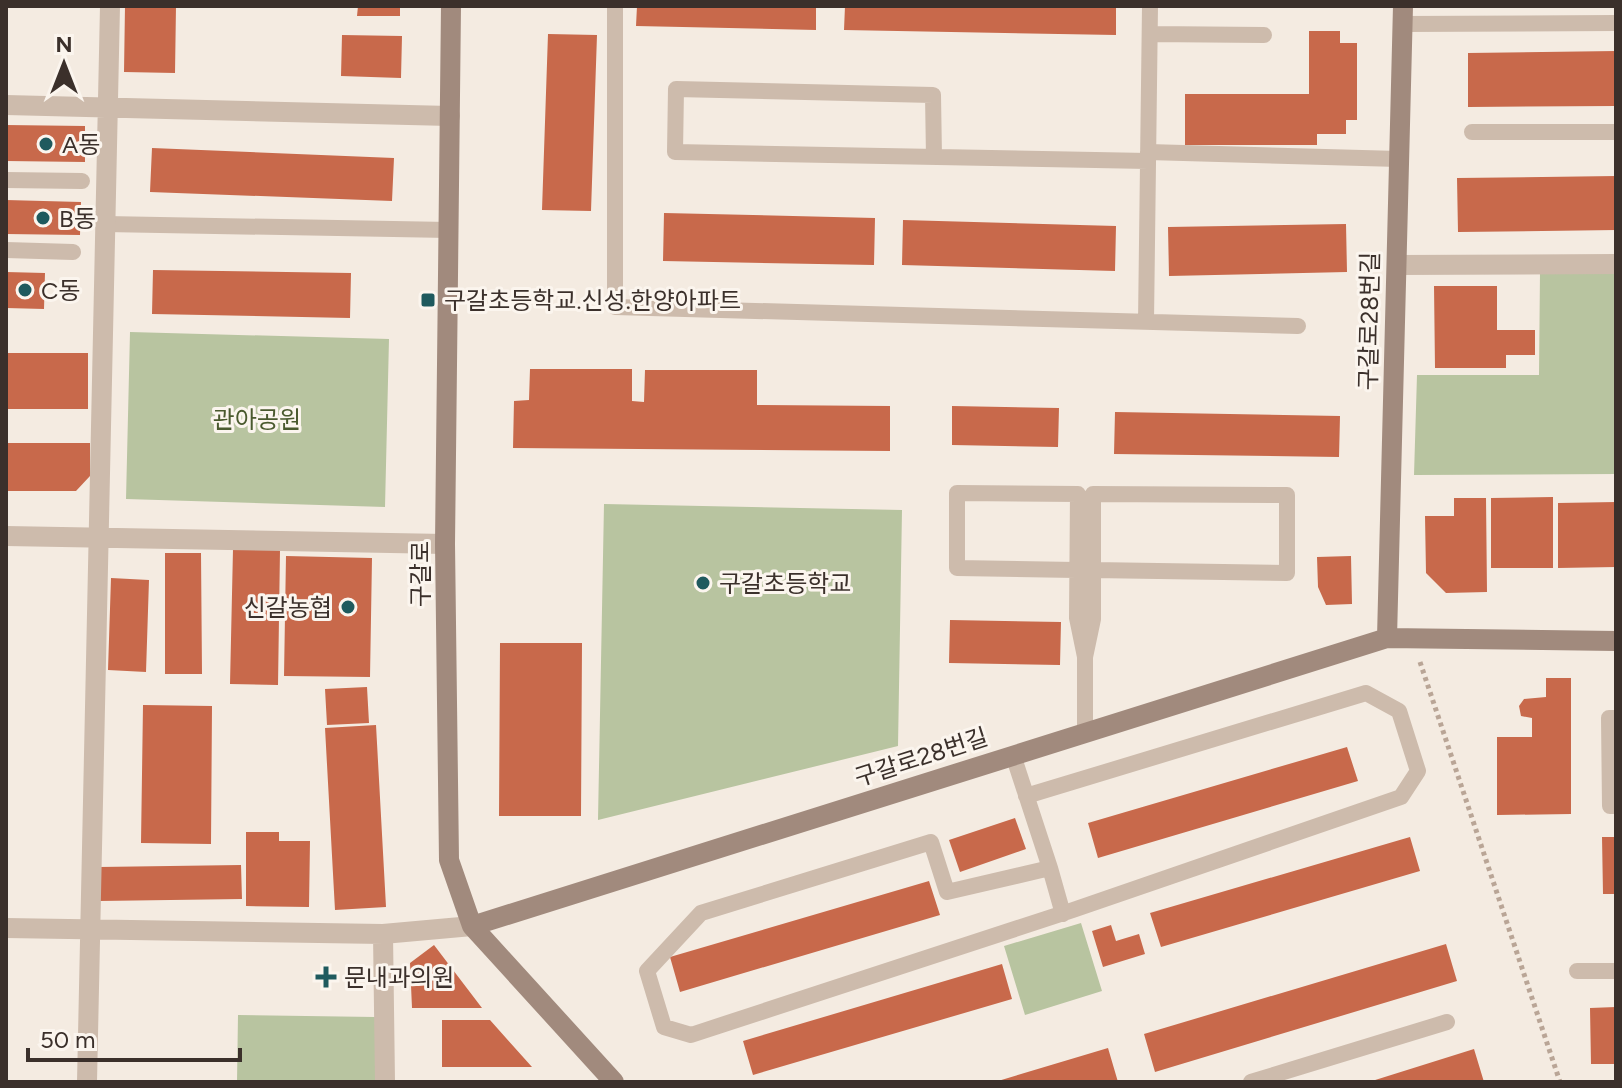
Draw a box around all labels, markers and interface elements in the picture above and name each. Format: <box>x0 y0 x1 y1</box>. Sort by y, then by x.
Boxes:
north arrow <box>24 24 104 104</box>
text: N <box>55 31 73 58</box>
place label: A동 <box>62 130 100 159</box>
marker: A동 <box>37 135 55 153</box>
place label: B동 <box>59 204 96 233</box>
marker: B동 <box>34 209 52 227</box>
street label: 구갈로28번길 <box>1353 251 1385 391</box>
place label: C동 <box>41 276 80 305</box>
marker: C동 <box>16 281 34 299</box>
place label: 구갈초등학교.신성.한양아파트 <box>444 286 741 315</box>
marker: 구갈초등학교.신성.한양아파트 <box>419 291 437 309</box>
park label: 관아공원 <box>213 405 301 434</box>
street label: 구갈로 <box>406 541 435 607</box>
place label: 구갈초등학교 <box>719 569 851 598</box>
marker: 구갈초등학교 <box>694 574 712 592</box>
place label: 신갈농협 <box>244 593 332 622</box>
marker: 신갈농협 <box>339 598 357 616</box>
street label: 구갈로28번길 <box>851 722 991 792</box>
place label: 문내과의원 <box>344 963 454 992</box>
marker: 문내과의원 <box>315 966 337 988</box>
scale bar <box>28 1012 240 1062</box>
text: 50 m <box>40 1025 96 1054</box>

